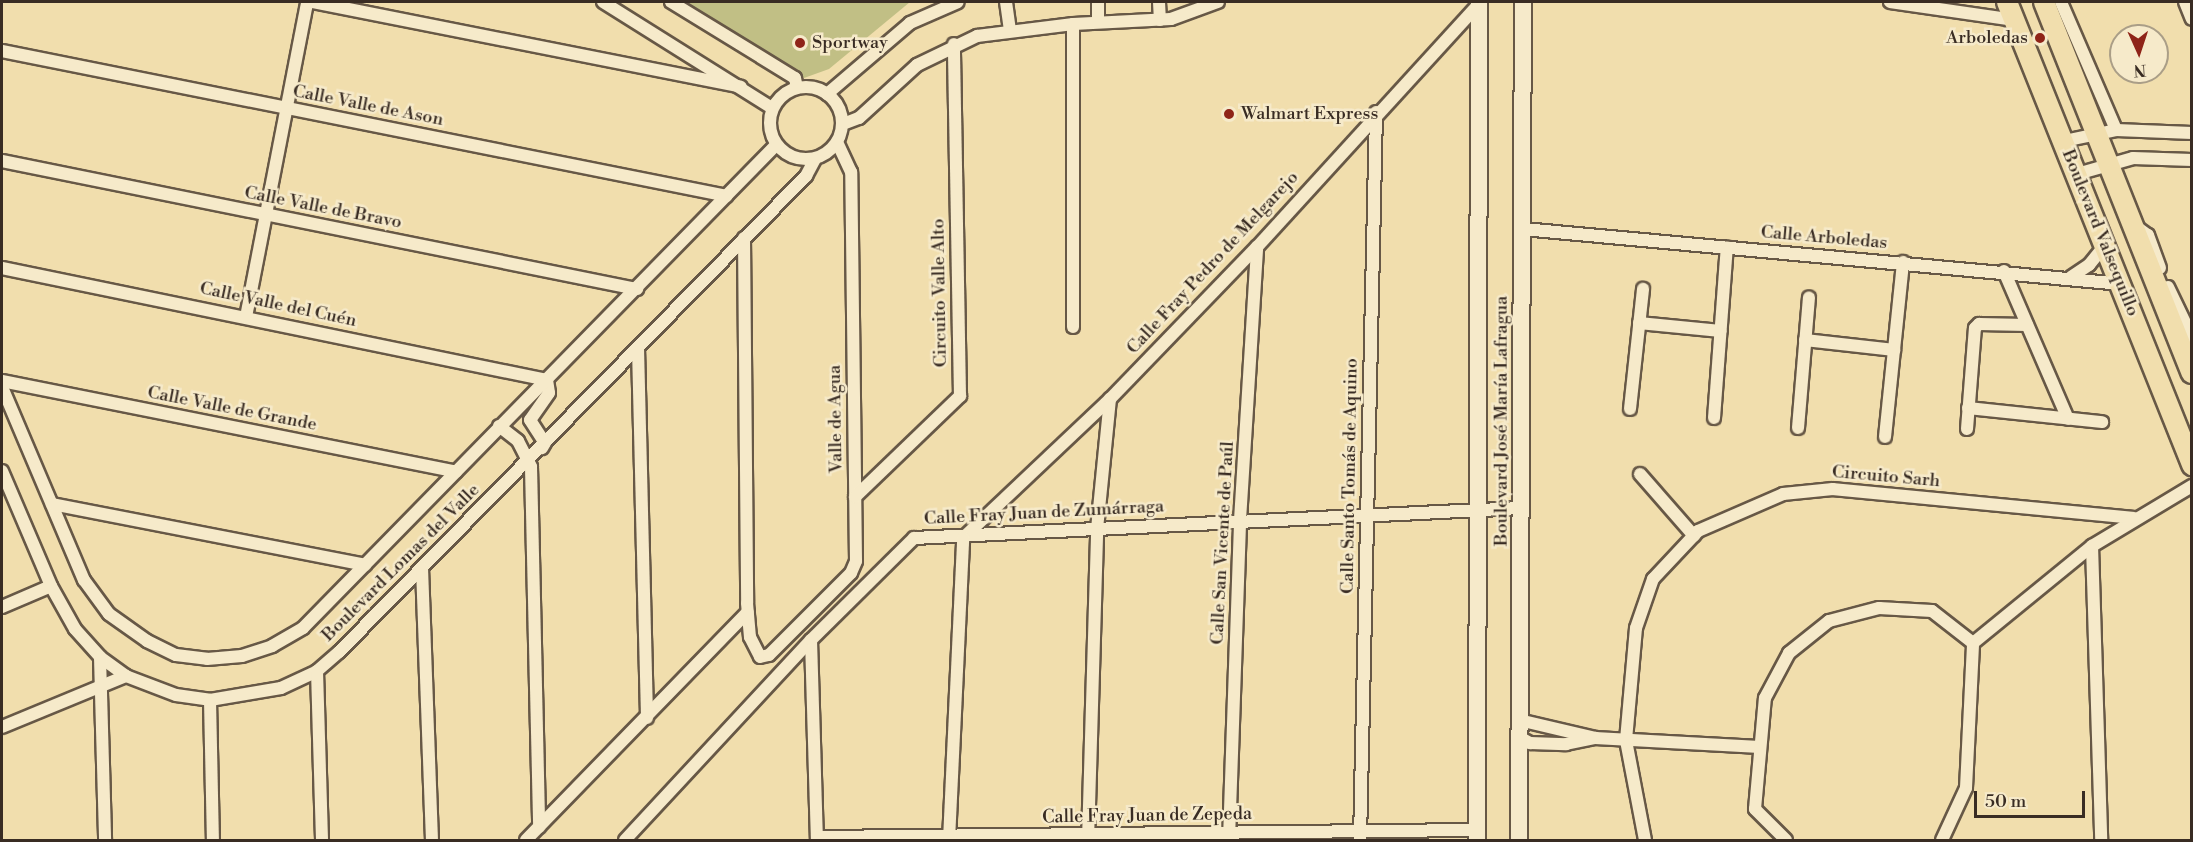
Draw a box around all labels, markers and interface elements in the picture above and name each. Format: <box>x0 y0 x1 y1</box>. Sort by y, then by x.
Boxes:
north arrow <box>2109 24 2169 84</box>
place label: Arboledas <box>1946 27 2028 49</box>
marker: Arboledas <box>2033 31 2047 45</box>
place label: Sportway <box>812 32 888 54</box>
marker: Sportway <box>793 36 807 50</box>
text: N <box>2133 60 2147 80</box>
street label: Calle Valle de Ason <box>291 81 445 131</box>
place label: Walmart Express <box>1241 103 1378 125</box>
marker: Walmart Express <box>1222 107 1236 121</box>
street label: Boulevard Valsequillo <box>2057 147 2143 319</box>
street label: Calle Fray Pedro de Melgarejo <box>1123 167 1303 359</box>
street label: Calle Valle de Bravo <box>242 182 404 234</box>
street label: Circuito Valle Alto <box>928 218 952 368</box>
street label: Calle Arboledas <box>1760 222 1888 254</box>
street label: Calle Valle del Cuén <box>198 278 358 332</box>
street label: Boulevard José María Lafragua <box>1491 296 1513 546</box>
street label: Calle Santo Tomás de Aquino <box>1337 358 1363 594</box>
street label: Valle de Agua <box>824 365 848 473</box>
street label: Calle Valle de Grande <box>146 382 318 436</box>
street label: Calle San Vicente de Paúl <box>1207 441 1239 645</box>
street label: Circuito Sarh <box>1831 462 1941 492</box>
street label: Boulevard Lomas del Valle <box>318 480 484 646</box>
street label: Calle Fray Juan de Zumárraga <box>923 496 1165 530</box>
scale bar <box>1977 779 2088 817</box>
text: 50 m <box>1985 790 2026 813</box>
street label: Calle Fray Juan de Zepeda <box>1042 803 1252 829</box>

